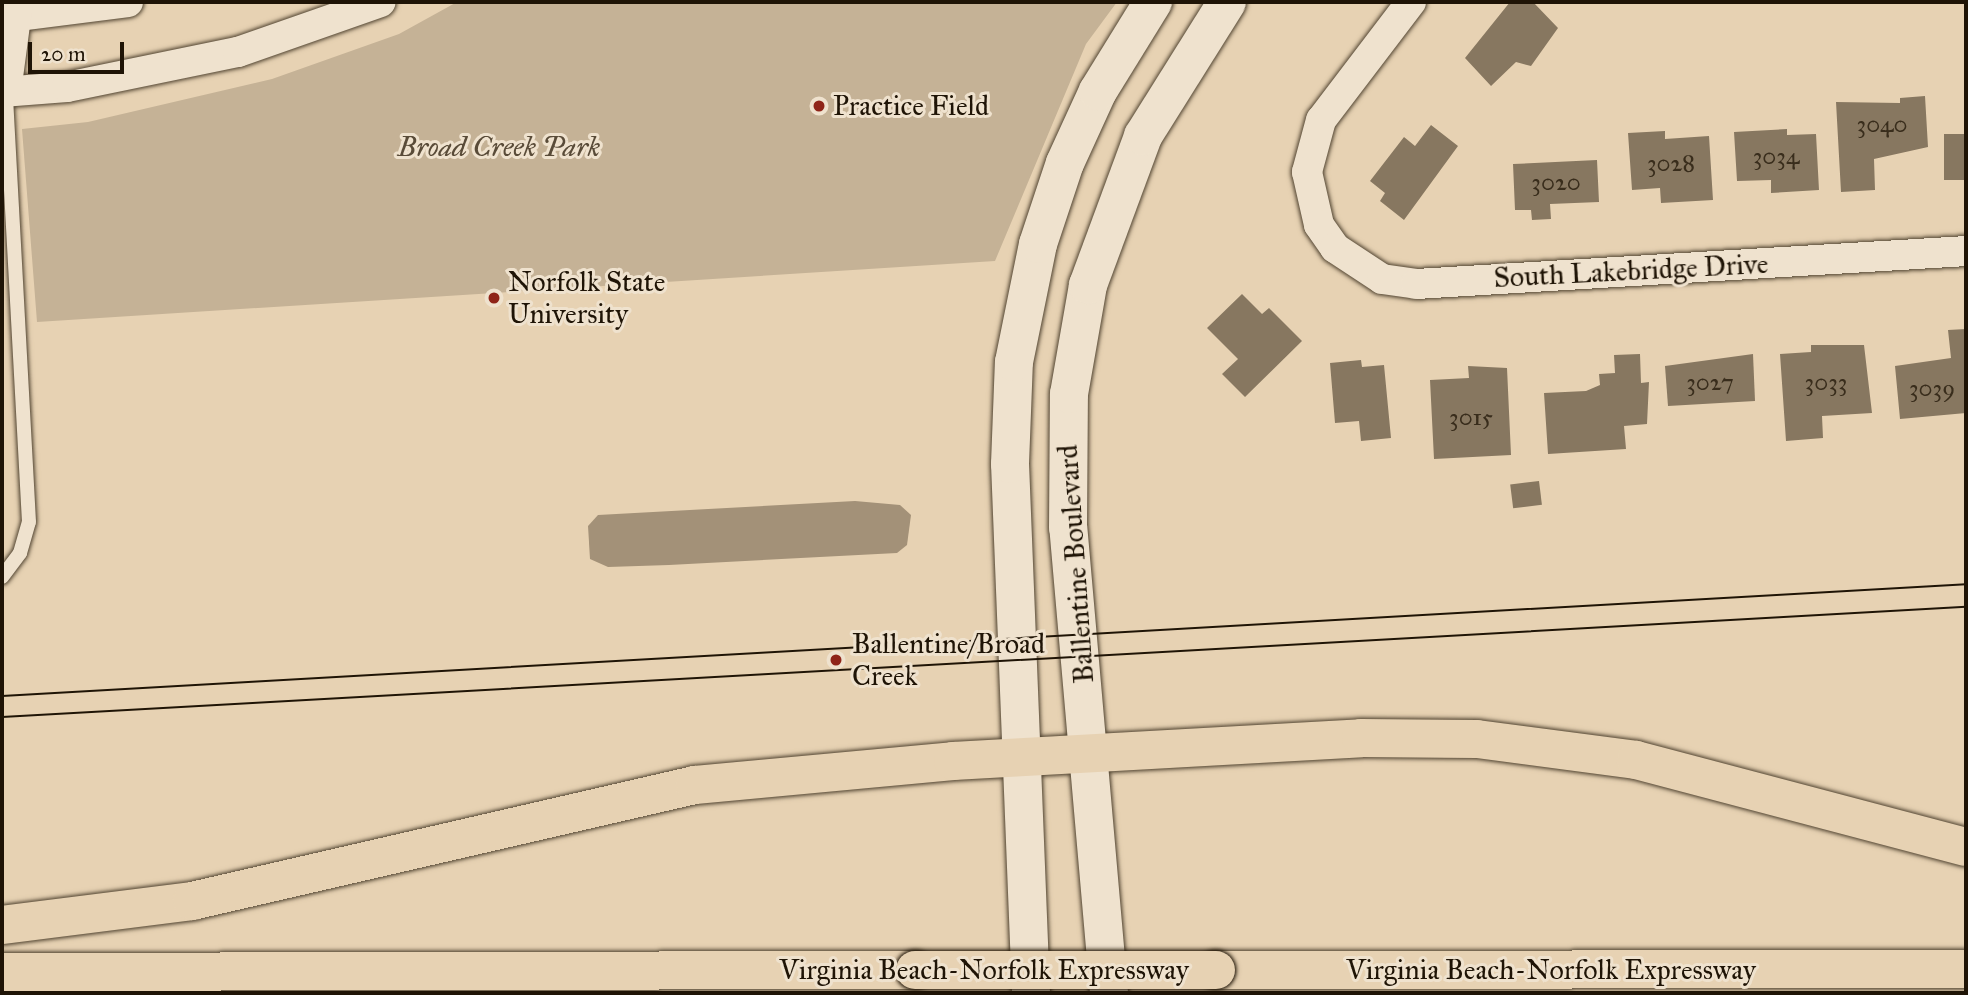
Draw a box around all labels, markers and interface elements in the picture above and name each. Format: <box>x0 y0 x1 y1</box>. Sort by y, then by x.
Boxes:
scale bar <box>32 28 128 72</box>
text: 20 m <box>41 41 86 67</box>
place label: Practice Field <box>833 89 989 123</box>
marker: Practice Field <box>811 98 827 114</box>
house number: 3040 <box>1857 111 1907 139</box>
park label: Broad Creek Park <box>398 130 600 164</box>
house number: 3034 <box>1753 143 1799 171</box>
house number: 3028 <box>1647 150 1695 178</box>
house number: 3020 <box>1531 169 1581 197</box>
street label: South Lakebridge Drive <box>1493 247 1769 295</box>
place label: Norfolk State University <box>508 265 665 331</box>
marker: Norfolk State University <box>486 290 502 306</box>
house number: 3027 <box>1686 369 1734 397</box>
house number: 3033 <box>1805 369 1847 397</box>
house number: 3039 <box>1909 375 1955 403</box>
house number: 3015 <box>1449 404 1493 432</box>
street label: Ballentine Boulevard <box>1051 444 1101 684</box>
place label: Ballentine/Broad Creek <box>852 627 1045 693</box>
marker: Ballentine/Broad Creek <box>826 650 846 670</box>
street label: Virginia Beach-Norfolk Expressway <box>779 953 1189 987</box>
street label: Virginia Beach-Norfolk Expressway <box>1346 953 1756 987</box>

